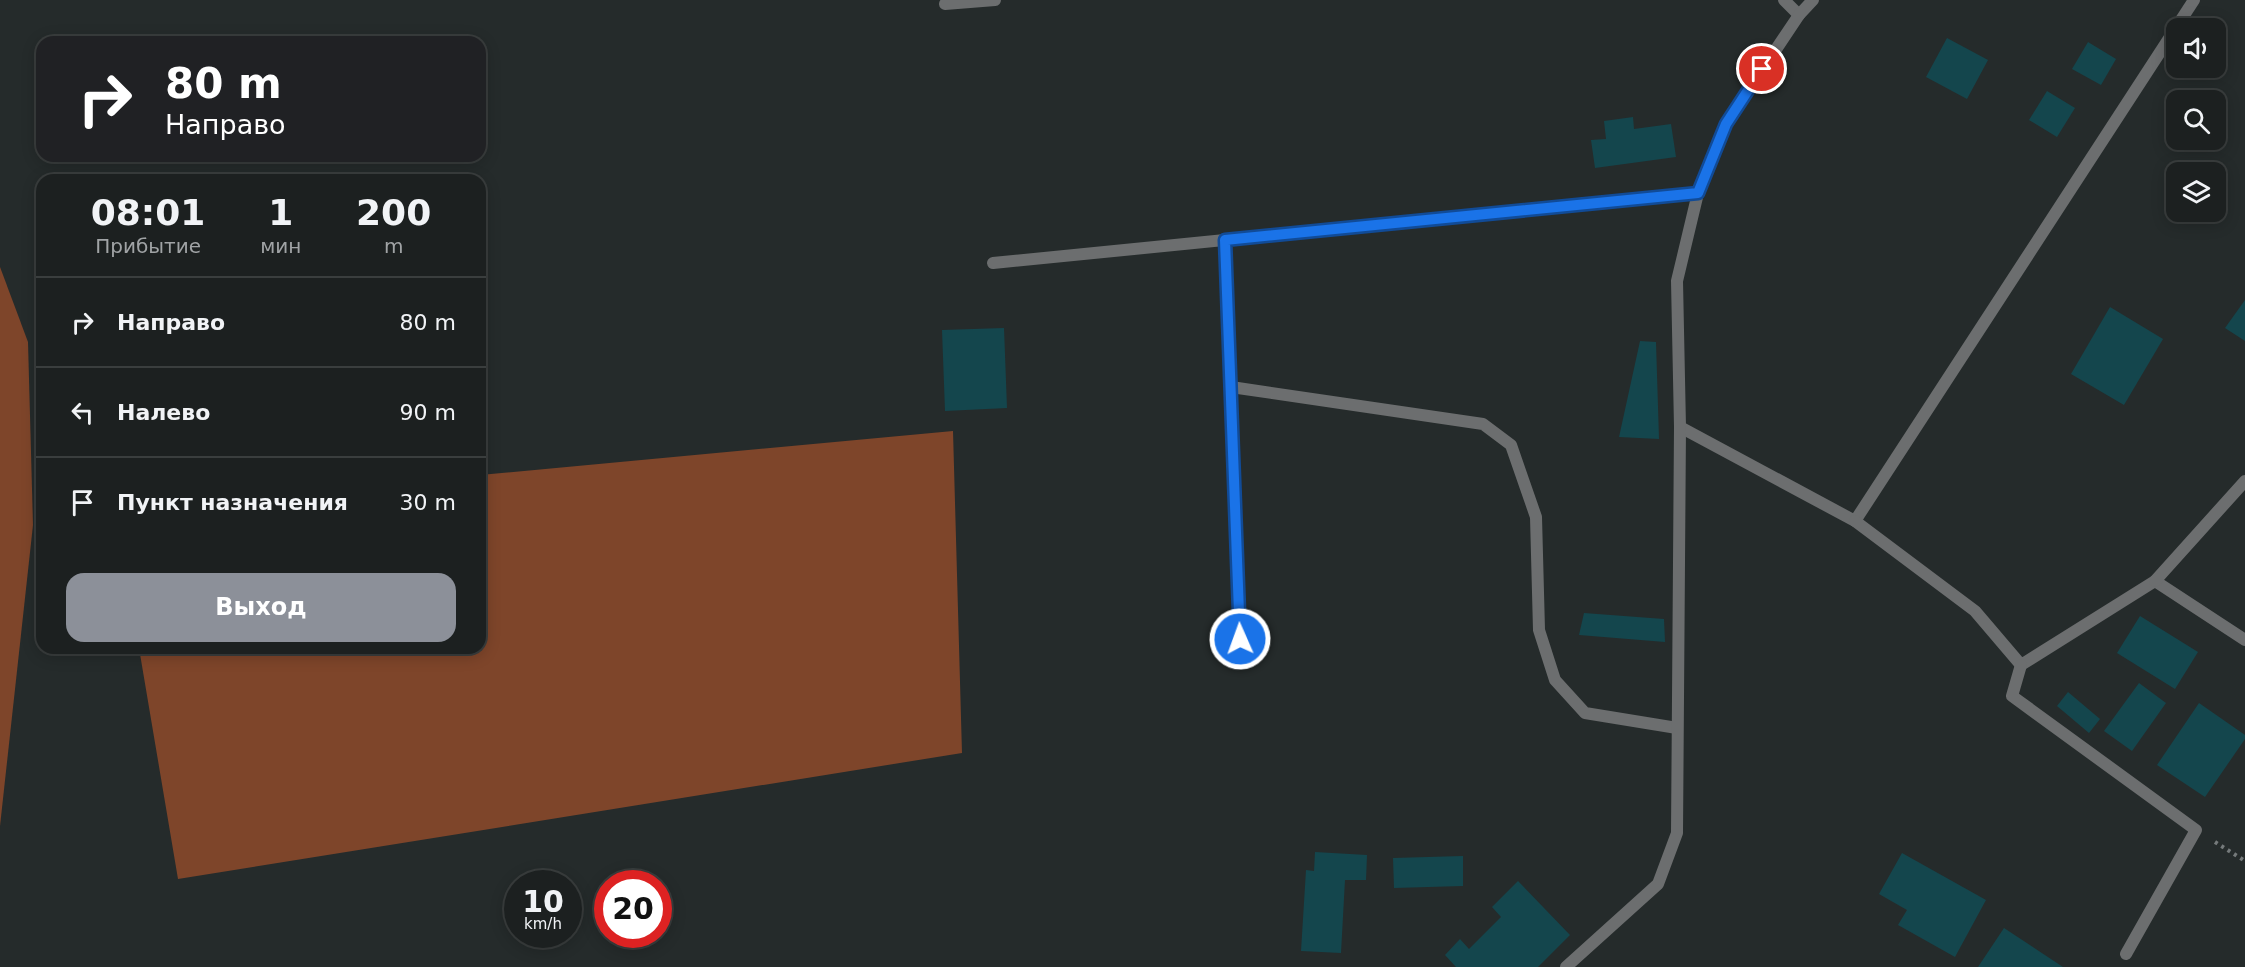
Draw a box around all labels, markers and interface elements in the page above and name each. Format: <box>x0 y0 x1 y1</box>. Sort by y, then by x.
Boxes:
map controls <box>2166 18 2226 222</box>
button: sound <box>2166 18 2226 78</box>
pin <box>1736 43 1787 94</box>
icon: arrive <box>1745 52 1778 85</box>
text: 80 m <box>165 59 282 108</box>
icon: right <box>66 60 144 138</box>
button: search <box>2166 90 2226 150</box>
text: Направо <box>165 109 286 140</box>
button: layers <box>2166 162 2226 222</box>
text: 08:01 <box>91 192 205 233</box>
text: 1 <box>268 192 293 233</box>
text: 200 <box>356 192 431 233</box>
text: Прибытие <box>95 234 201 258</box>
text: мин <box>260 234 301 258</box>
text: m <box>384 234 403 258</box>
icon: right <box>66 306 99 339</box>
text: Направо <box>117 310 225 335</box>
text: 80 m <box>400 310 456 335</box>
icon: left <box>66 396 99 429</box>
text: Налево <box>117 400 210 425</box>
text: 90 m <box>400 400 456 425</box>
icon: arrive <box>66 486 99 519</box>
text: Пункт назначения <box>117 490 348 515</box>
text: 30 m <box>400 490 456 515</box>
button: Выход <box>66 573 456 642</box>
position arrow <box>1208 607 1272 671</box>
speed limit sign: 20 <box>594 870 672 948</box>
text: 10 <box>522 884 564 919</box>
text: km/h <box>524 915 562 933</box>

